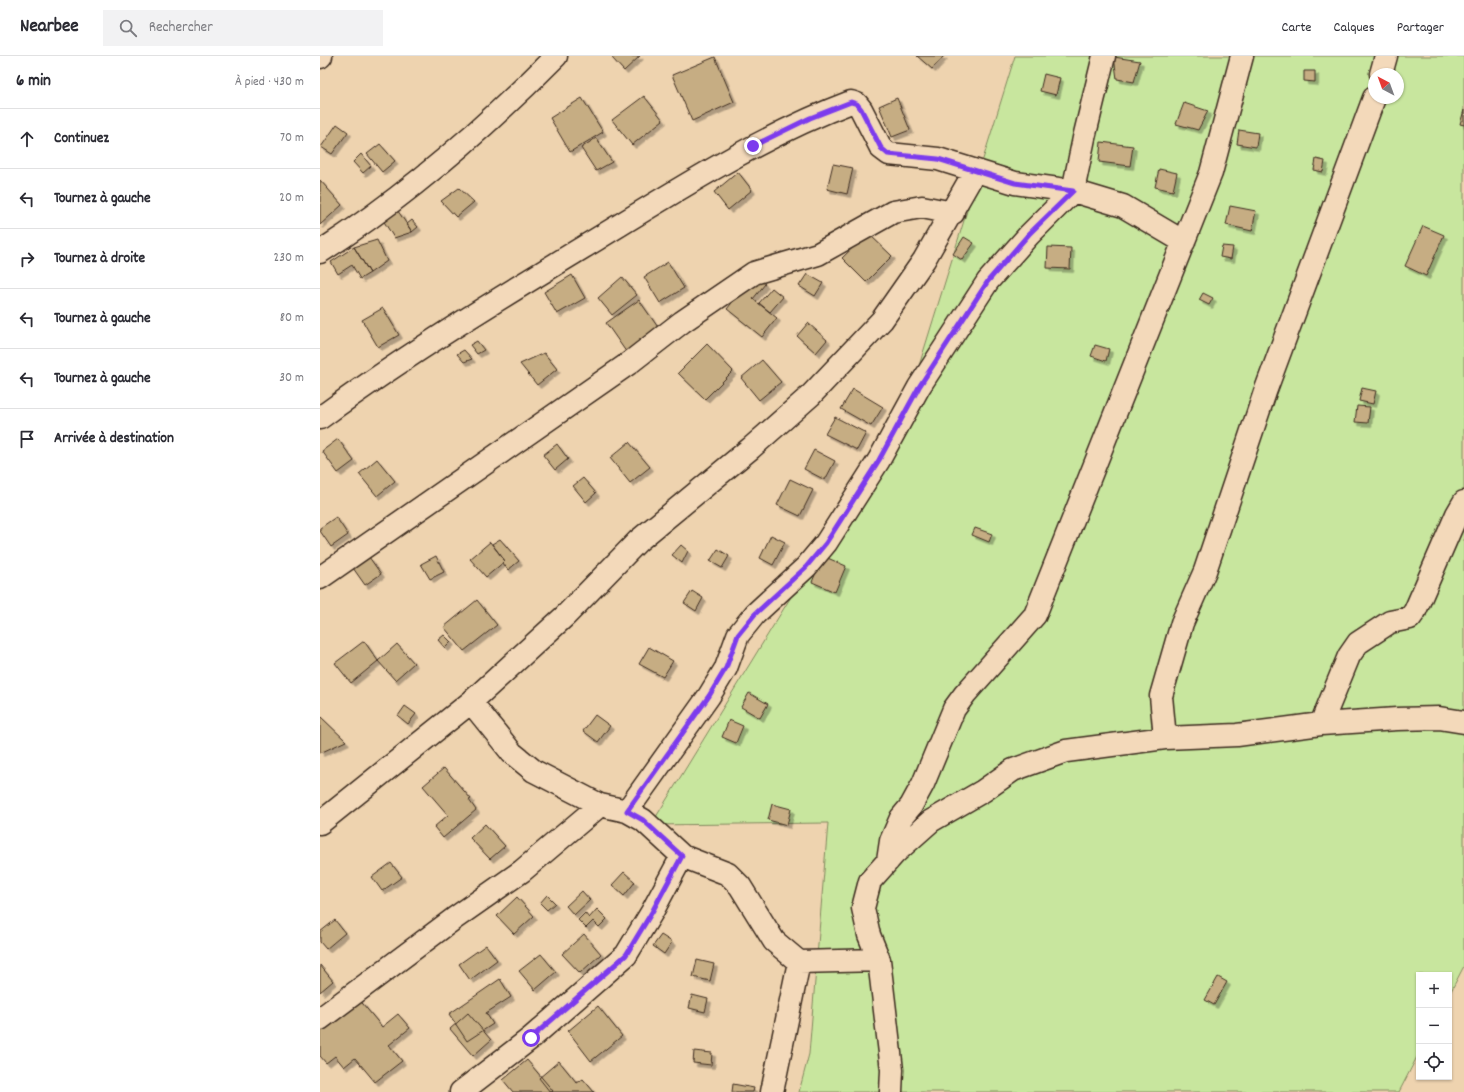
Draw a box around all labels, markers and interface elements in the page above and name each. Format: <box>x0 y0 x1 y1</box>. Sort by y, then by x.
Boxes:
search box <box>103 10 383 46</box>
text: Nearbee <box>20 14 79 41</box>
icon: search <box>117 17 139 39</box>
text: Rechercher <box>149 17 213 39</box>
text: Carte <box>1282 18 1312 38</box>
text: Calques <box>1334 18 1375 38</box>
text: Partager <box>1397 18 1444 38</box>
north arrow <box>1368 68 1404 104</box>
text: 6 min <box>16 70 51 94</box>
text: À pied · 430 m <box>235 73 304 92</box>
icon: ahead <box>16 128 38 150</box>
text: Continuez <box>54 128 109 150</box>
text: 70 m <box>280 129 304 148</box>
route end <box>744 137 762 155</box>
icon: left <box>16 188 38 210</box>
text: Tournez à gauche <box>54 188 151 210</box>
text: 20 m <box>279 189 304 208</box>
icon: right <box>16 248 38 270</box>
text: Tournez à droite <box>54 248 145 270</box>
text: 230 m <box>274 249 304 268</box>
icon: left <box>16 308 38 330</box>
text: Tournez à gauche <box>54 308 151 330</box>
text: 80 m <box>280 309 304 328</box>
icon: left <box>16 368 38 390</box>
text: Tournez à gauche <box>54 368 151 390</box>
text: 30 m <box>279 369 304 388</box>
icon: arrive <box>16 428 38 450</box>
text: Arrivée à destination <box>54 428 174 450</box>
map controls <box>1416 972 1452 1080</box>
button: + <box>1416 972 1452 1008</box>
button: − <box>1416 1008 1452 1044</box>
route start <box>522 1029 540 1047</box>
button: locate <box>1416 1044 1452 1080</box>

